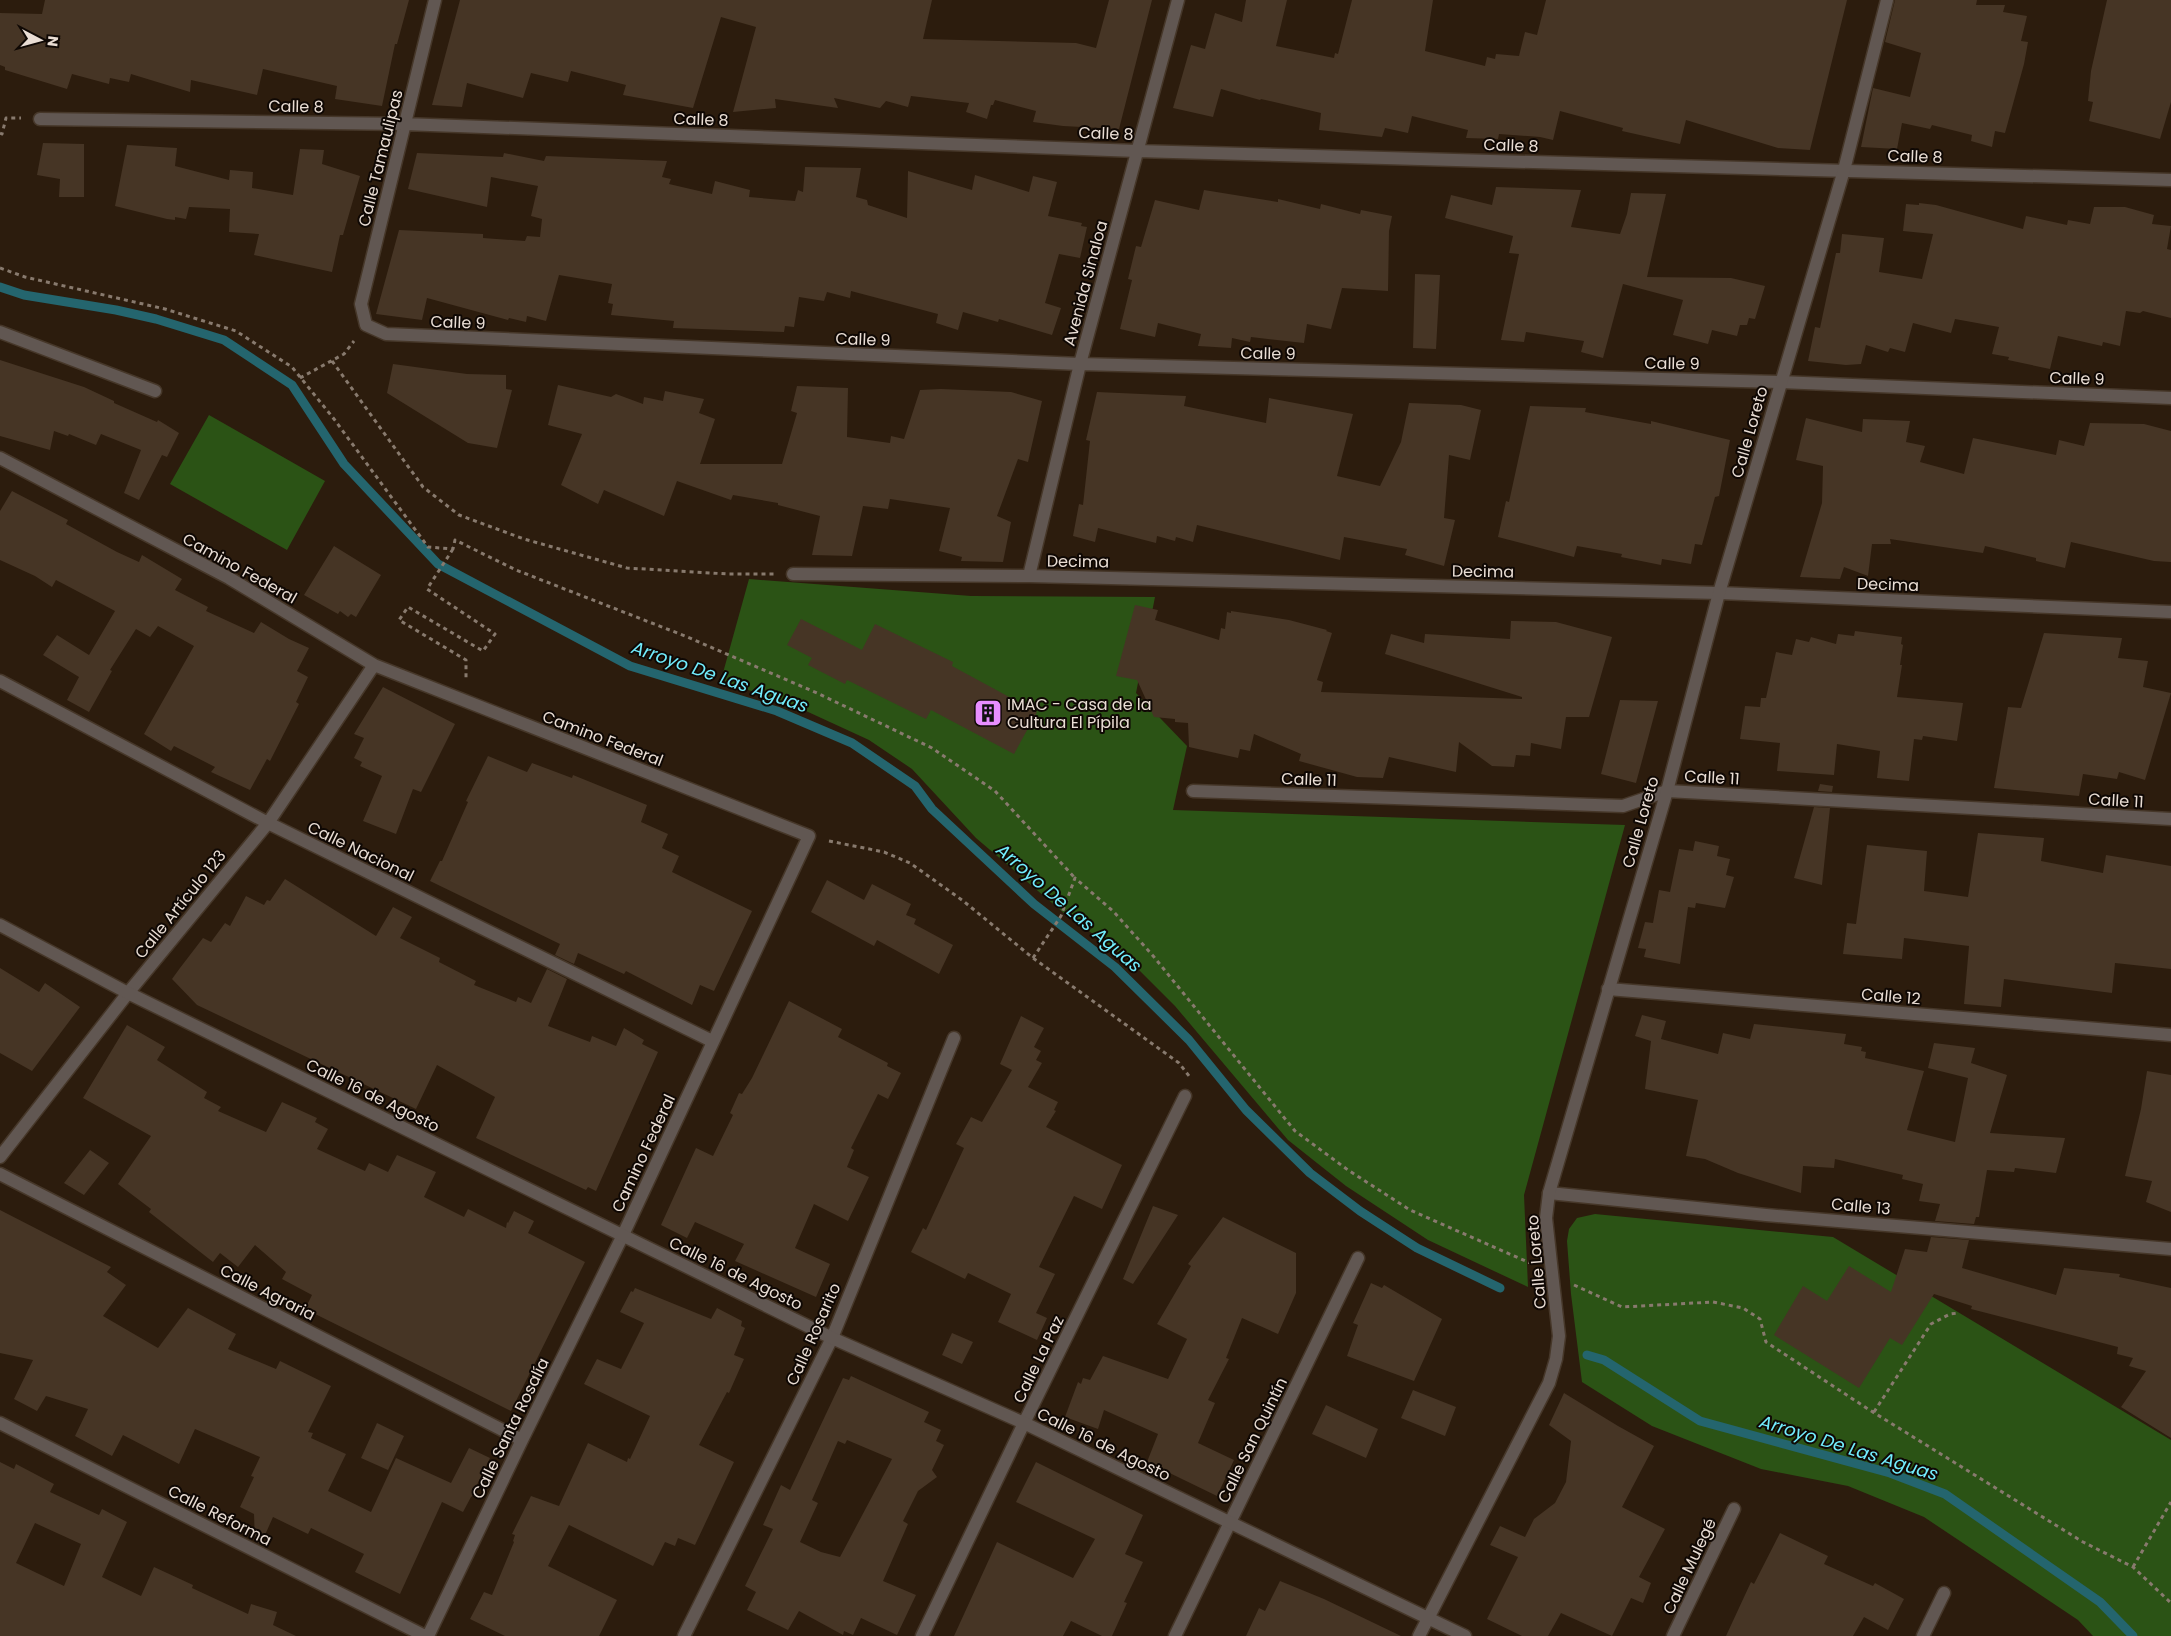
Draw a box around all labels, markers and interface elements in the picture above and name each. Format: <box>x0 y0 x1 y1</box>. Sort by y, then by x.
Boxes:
north arrow <box>15 15 65 65</box>
text: N <box>42 35 63 48</box>
street label: Calle Tamaulipas <box>352 87 409 229</box>
street label: Calle 8 <box>268 95 324 118</box>
street label: Calle 8 <box>673 107 729 132</box>
street label: Calle 8 <box>1078 121 1134 146</box>
street label: Calle 8 <box>1483 133 1539 158</box>
street label: Calle 8 <box>1887 144 1943 169</box>
street label: Avenida Sinaloa <box>1058 218 1113 348</box>
street label: Calle 9 <box>430 310 486 335</box>
street label: Calle 9 <box>835 327 891 352</box>
street label: Calle 9 <box>1240 342 1296 365</box>
street label: Calle 9 <box>1644 352 1700 375</box>
street label: Calle 9 <box>2049 366 2105 391</box>
street label: Calle Loreto <box>1725 384 1774 481</box>
street label: Camino Federal <box>178 527 301 609</box>
street label: Decima <box>1047 549 1109 574</box>
street label: Decima <box>1452 559 1514 584</box>
street label: Decima <box>1857 572 1919 597</box>
water label: Arroyo De Las Aguas <box>627 634 812 719</box>
place label: IMAC - Casa de la Cultura El Pípila <box>1007 693 1152 734</box>
building icon: IMAC - Casa de la Cultura El Pípila <box>973 698 1003 728</box>
street label: Camino Federal <box>539 705 667 772</box>
street label: Calle 11 <box>1684 765 1740 790</box>
street label: Calle 11 <box>1281 767 1337 792</box>
street label: Calle Loreto <box>1616 774 1665 871</box>
street label: Calle 11 <box>2088 788 2144 813</box>
street label: Calle Nacional <box>304 816 418 887</box>
water label: Arroyo De Las Aguas <box>990 837 1148 978</box>
street label: Calle Artículo 123 <box>129 845 231 964</box>
street label: Calle 12 <box>1860 982 1922 1011</box>
street label: Calle 16 de Agosto <box>302 1053 443 1138</box>
street label: Camino Federal <box>606 1090 681 1216</box>
street label: Calle 13 <box>1830 1192 1892 1221</box>
street label: Calle Loreto <box>1521 1214 1552 1310</box>
street label: Calle 16 de Agosto <box>665 1231 806 1316</box>
street label: Calle Agraria <box>216 1259 319 1326</box>
street label: Calle Rosarito <box>781 1279 846 1389</box>
street label: Calle La Paz <box>1007 1312 1070 1407</box>
street label: Calle Santa Rosalía <box>466 1354 555 1503</box>
street label: Calle San Quintín <box>1212 1374 1293 1507</box>
street label: Calle 16 de Agosto <box>1033 1402 1174 1487</box>
water label: Arroyo De Las Aguas <box>1756 1408 1941 1487</box>
street label: Calle Reforma <box>164 1479 276 1551</box>
street label: Calle Mulegé <box>1657 1514 1722 1618</box>

